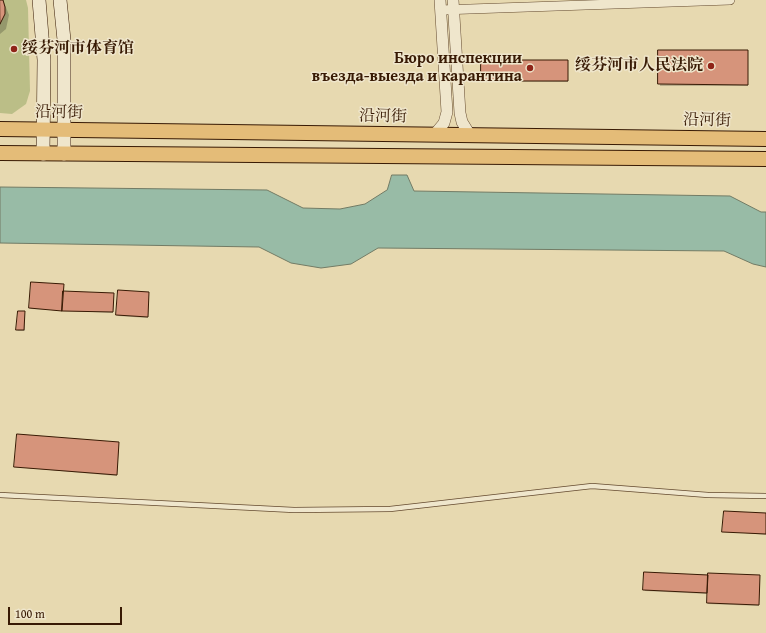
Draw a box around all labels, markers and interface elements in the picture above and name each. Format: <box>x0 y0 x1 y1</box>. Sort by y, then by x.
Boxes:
place label: 绥芬河市体育馆 <box>22 39 134 59</box>
marker: 绥芬河市体育馆 <box>9 44 19 54</box>
place label: Бюро инспекции въезда-выезда и карантина <box>312 49 522 87</box>
place label: 绥芬河市人民法院 <box>575 56 703 76</box>
marker: 绥芬河市人民法院 <box>706 61 716 71</box>
marker: Бюро инспекции въезда-выезда и карантина <box>525 63 535 73</box>
street label: 沿河街 <box>35 103 83 123</box>
street label: 沿河街 <box>359 107 407 127</box>
street label: 沿河街 <box>683 111 731 131</box>
scale bar <box>10 599 124 625</box>
text: 100 m <box>15 605 45 622</box>

